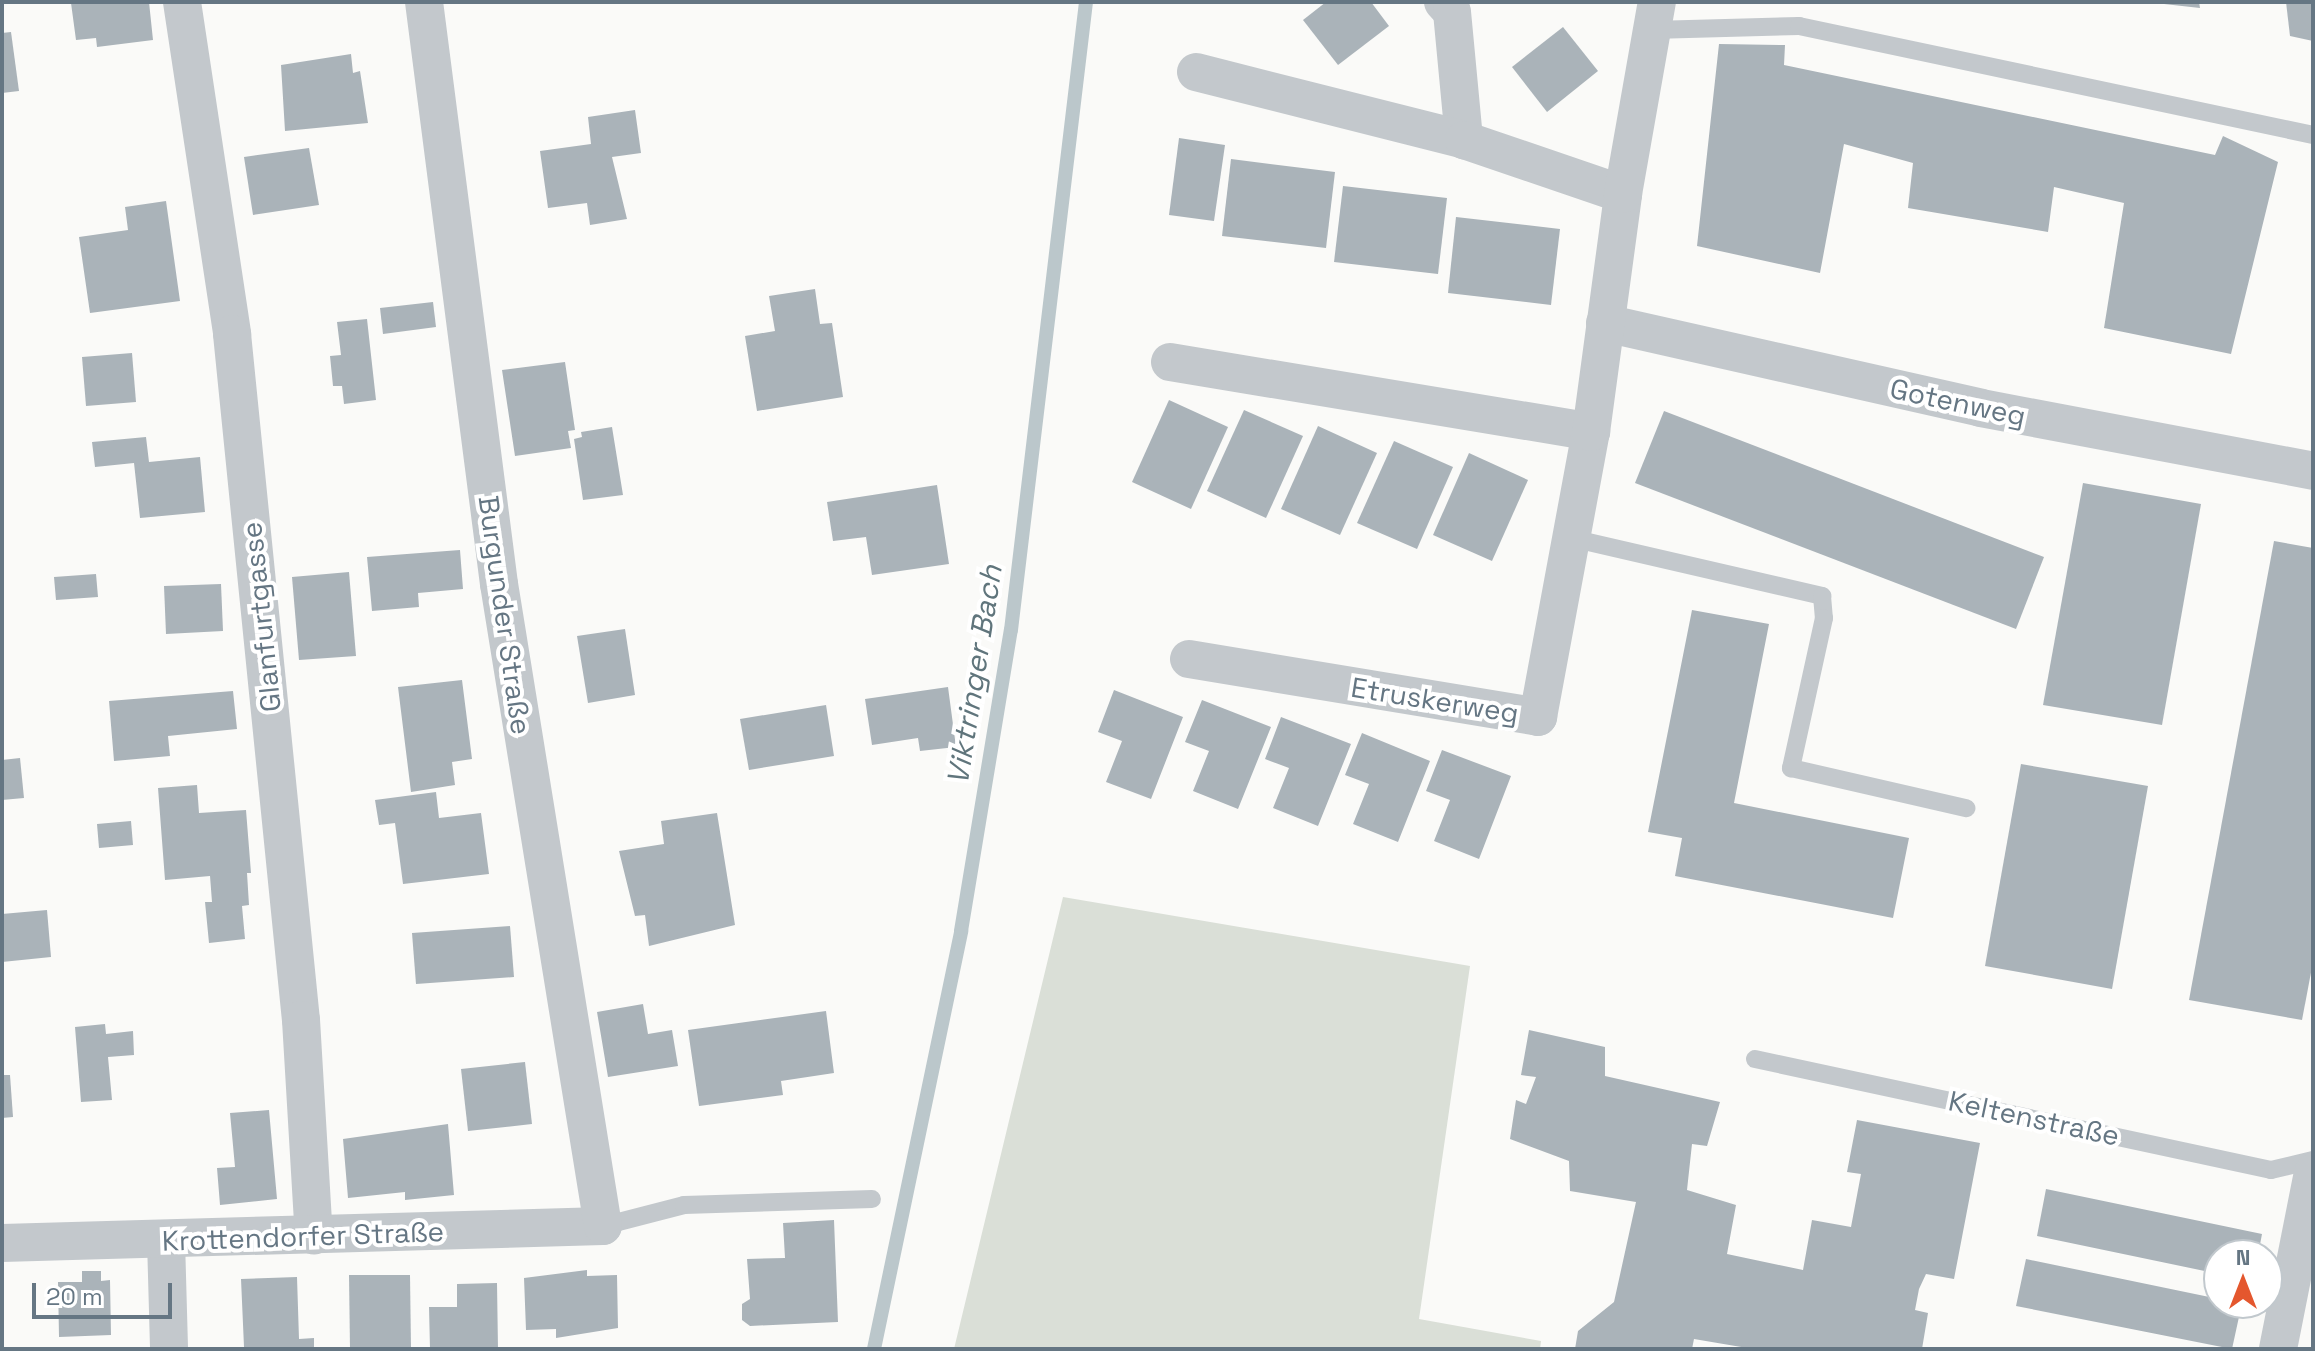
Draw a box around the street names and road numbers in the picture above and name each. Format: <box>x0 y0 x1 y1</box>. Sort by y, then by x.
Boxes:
street label: Gotenweg <box>1887 371 2029 433</box>
street label: Burgunder Straße <box>472 493 538 737</box>
street label: Glanfurtgasse <box>234 520 288 714</box>
street label: Etruskerweg <box>1349 670 1521 730</box>
street label: Keltenstraße <box>1946 1084 2122 1152</box>
street label: Krottendorfer Straße <box>161 1214 445 1258</box>

